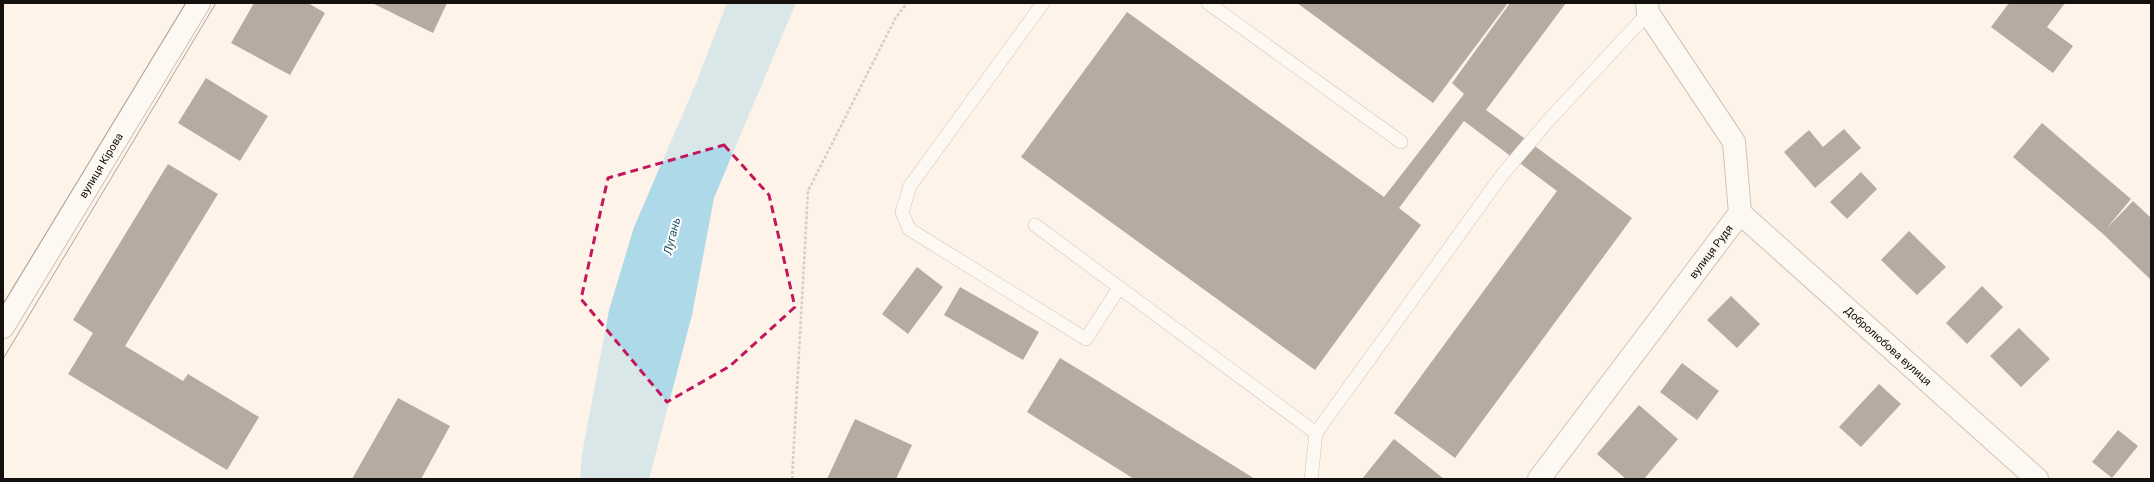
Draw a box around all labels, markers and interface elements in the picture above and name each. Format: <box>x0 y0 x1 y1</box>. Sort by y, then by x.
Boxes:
street label: вулиця Кірова <box>76 130 126 200</box>
water label: Лугань <box>660 216 683 257</box>
street label: вулиця Рудя <box>1686 222 1735 281</box>
street label: Добролюбова вулиця <box>1842 303 1934 388</box>

